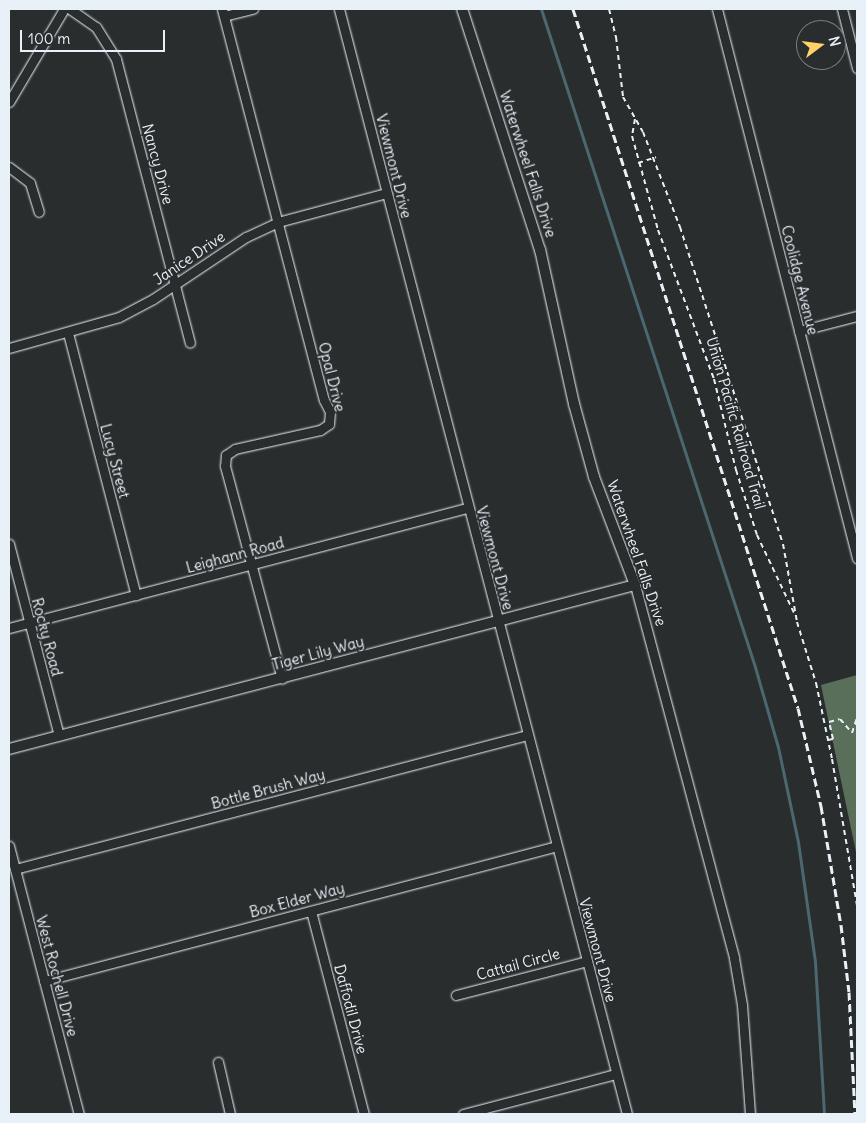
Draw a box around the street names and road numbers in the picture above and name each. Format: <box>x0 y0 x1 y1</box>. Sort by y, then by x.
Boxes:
street label: Waterwheel Falls Drive <box>496 88 560 240</box>
street label: Viewmont Drive <box>372 112 416 220</box>
street label: Nancy Drive <box>139 122 177 206</box>
street label: Coolidge Avenue <box>778 223 822 337</box>
street label: Janice Drive <box>150 227 228 289</box>
street label: Union Pacific Railroad Trail <box>703 335 769 511</box>
street label: Opal Drive <box>315 340 349 414</box>
street label: Lucy Street <box>96 422 134 500</box>
street label: Waterwheel Falls Drive <box>604 478 670 628</box>
street label: Viewmont Drive <box>472 504 518 612</box>
street label: Leighann Road <box>184 533 286 577</box>
street label: Rocky Road <box>28 596 66 678</box>
street label: Tiger Lily Way <box>270 632 366 674</box>
street label: Bottle Brush Way <box>209 765 327 813</box>
street label: Box Elder Way <box>247 879 347 921</box>
street label: Viewmont Drive <box>575 896 621 1004</box>
street label: West Rochell Drive <box>32 913 82 1039</box>
street label: Cattail Circle <box>474 944 562 984</box>
street label: Daffodil Drive <box>330 962 372 1056</box>

